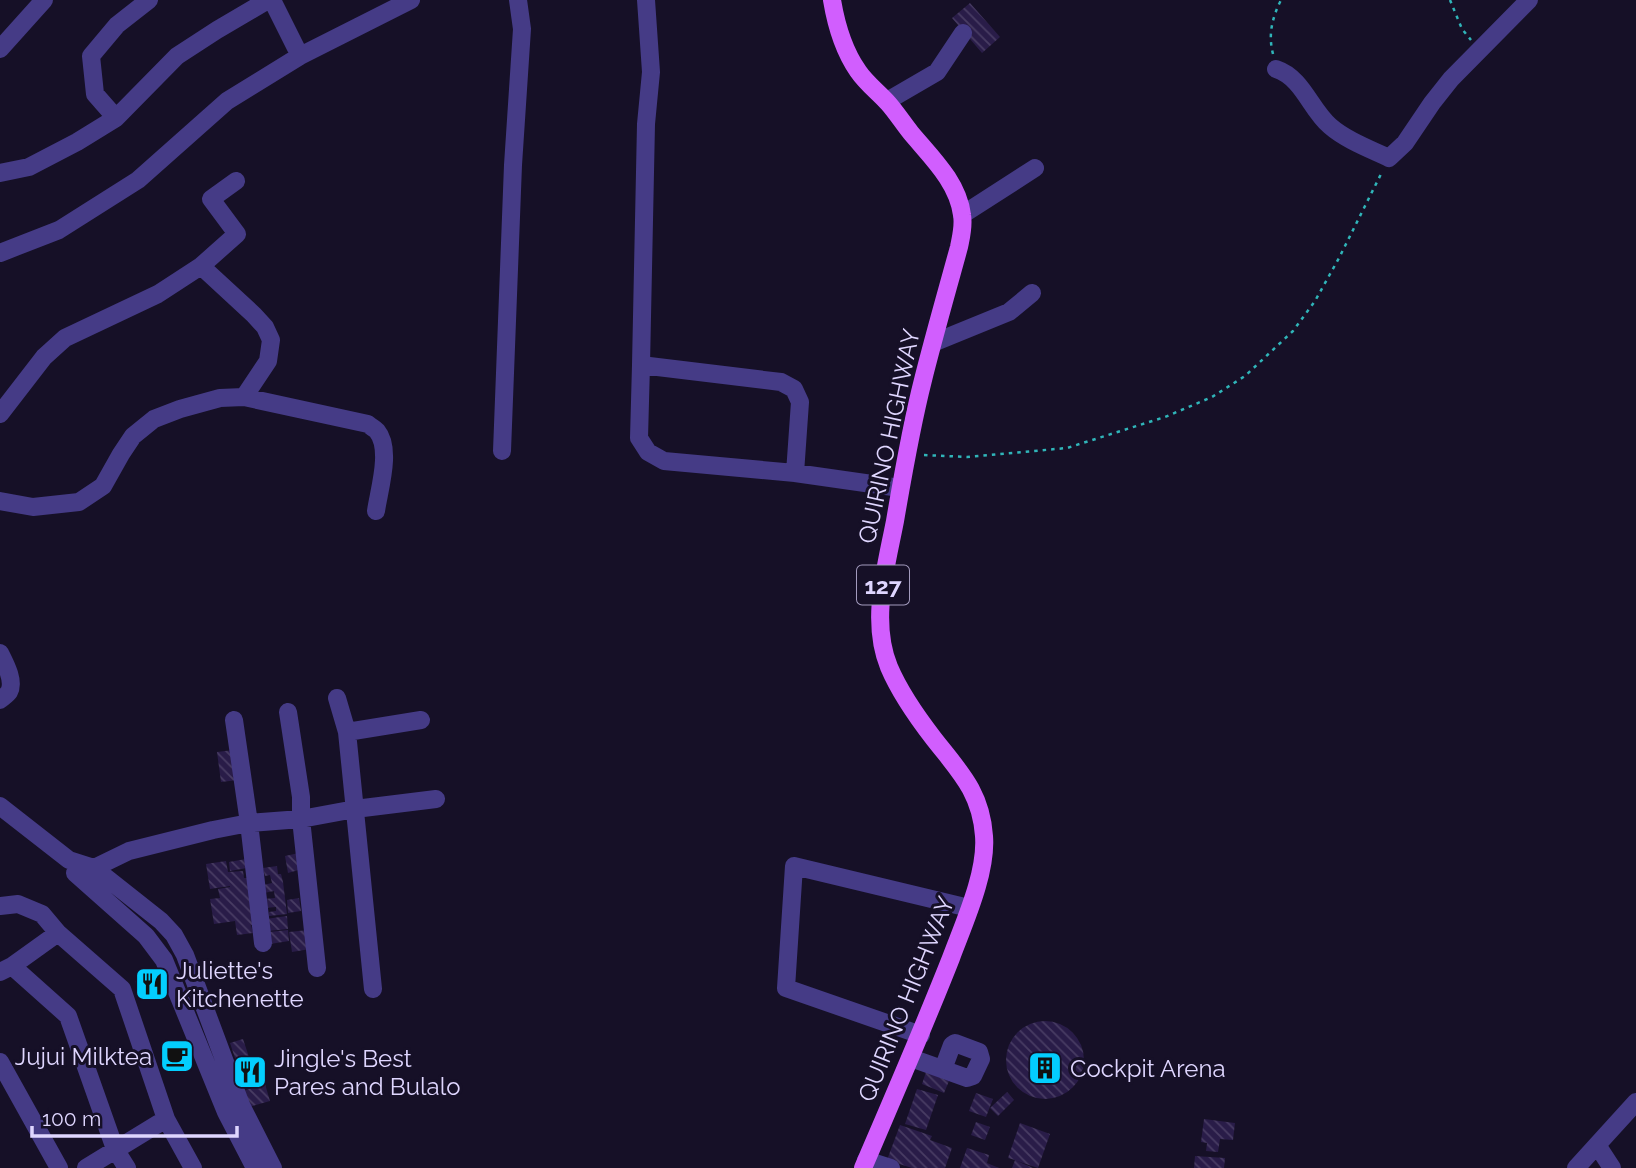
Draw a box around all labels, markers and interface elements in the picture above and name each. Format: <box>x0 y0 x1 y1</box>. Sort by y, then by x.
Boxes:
street label: QUIRINO HIGHWAY <box>852 326 926 546</box>
road number: 127 <box>857 566 909 604</box>
street label: QUIRINO HIGHWAY <box>852 892 961 1106</box>
place label: Juliette's Kitchenette <box>176 956 304 1013</box>
restaurant icon: Juliette's Kitchenette <box>133 965 171 1003</box>
cafe icon: Jujui Milktea <box>158 1037 196 1075</box>
place label: Jujui Milktea <box>15 1042 152 1071</box>
place label: Jingle's Best Pares and Bulalo <box>274 1044 460 1101</box>
building icon: Cockpit Arena <box>1026 1049 1064 1087</box>
restaurant icon: Jingle's Best Pares and Bulalo <box>231 1053 269 1091</box>
place label: Cockpit Arena <box>1070 1054 1226 1083</box>
scale bar <box>32 1094 236 1138</box>
text: 100 m <box>42 1106 101 1131</box>

